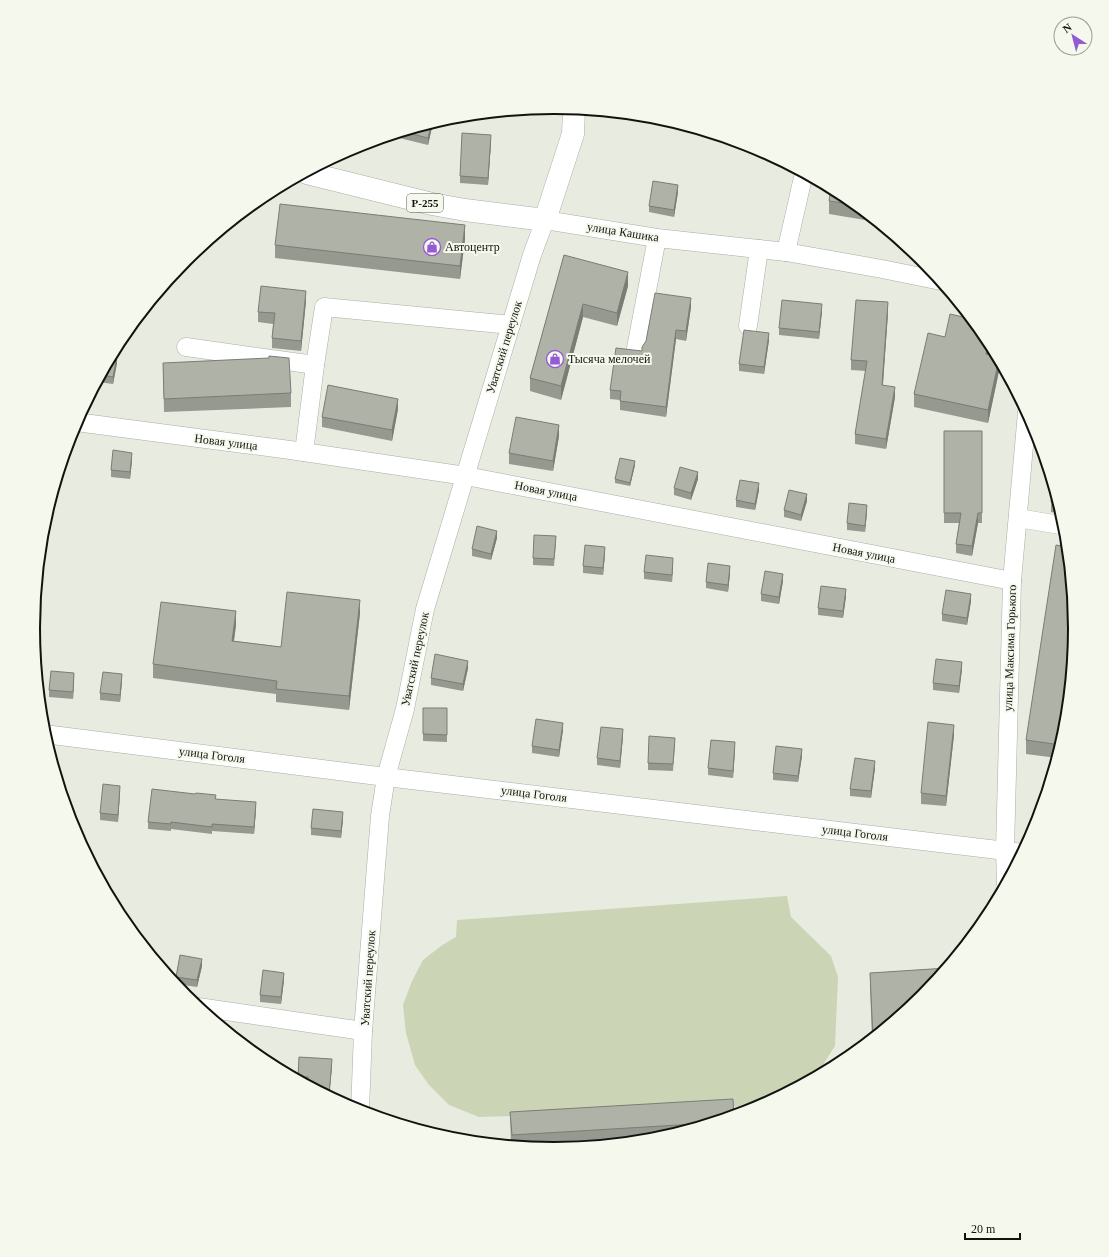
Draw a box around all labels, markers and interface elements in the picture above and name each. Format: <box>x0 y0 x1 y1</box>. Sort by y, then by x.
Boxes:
north arrow <box>1053 16 1093 56</box>
text: N <box>1060 21 1074 35</box>
road number: Р-255 <box>407 194 443 212</box>
street label: улица Кашика <box>586 219 661 245</box>
shop icon: Автоцентр <box>422 237 442 257</box>
place label: Автоцентр <box>445 240 500 254</box>
street label: Уватский переулок <box>483 299 525 395</box>
shop icon: Тысяча мелочей <box>545 349 565 369</box>
place label: Тысяча мелочей <box>568 352 651 366</box>
street label: Новая улица <box>194 431 259 453</box>
street label: Новая улица <box>513 478 579 504</box>
street label: Новая улица <box>831 540 897 566</box>
street label: улица Максима Горького <box>1001 584 1019 712</box>
street label: Уватский переулок <box>398 610 432 707</box>
street label: улица Гоголя <box>178 744 246 766</box>
street label: улица Гоголя <box>500 783 568 805</box>
street label: улица Гоголя <box>821 822 889 844</box>
street label: Уватский переулок <box>358 929 378 1026</box>
scale bar <box>965 1215 1020 1241</box>
text: 20 m <box>971 1222 996 1236</box>

